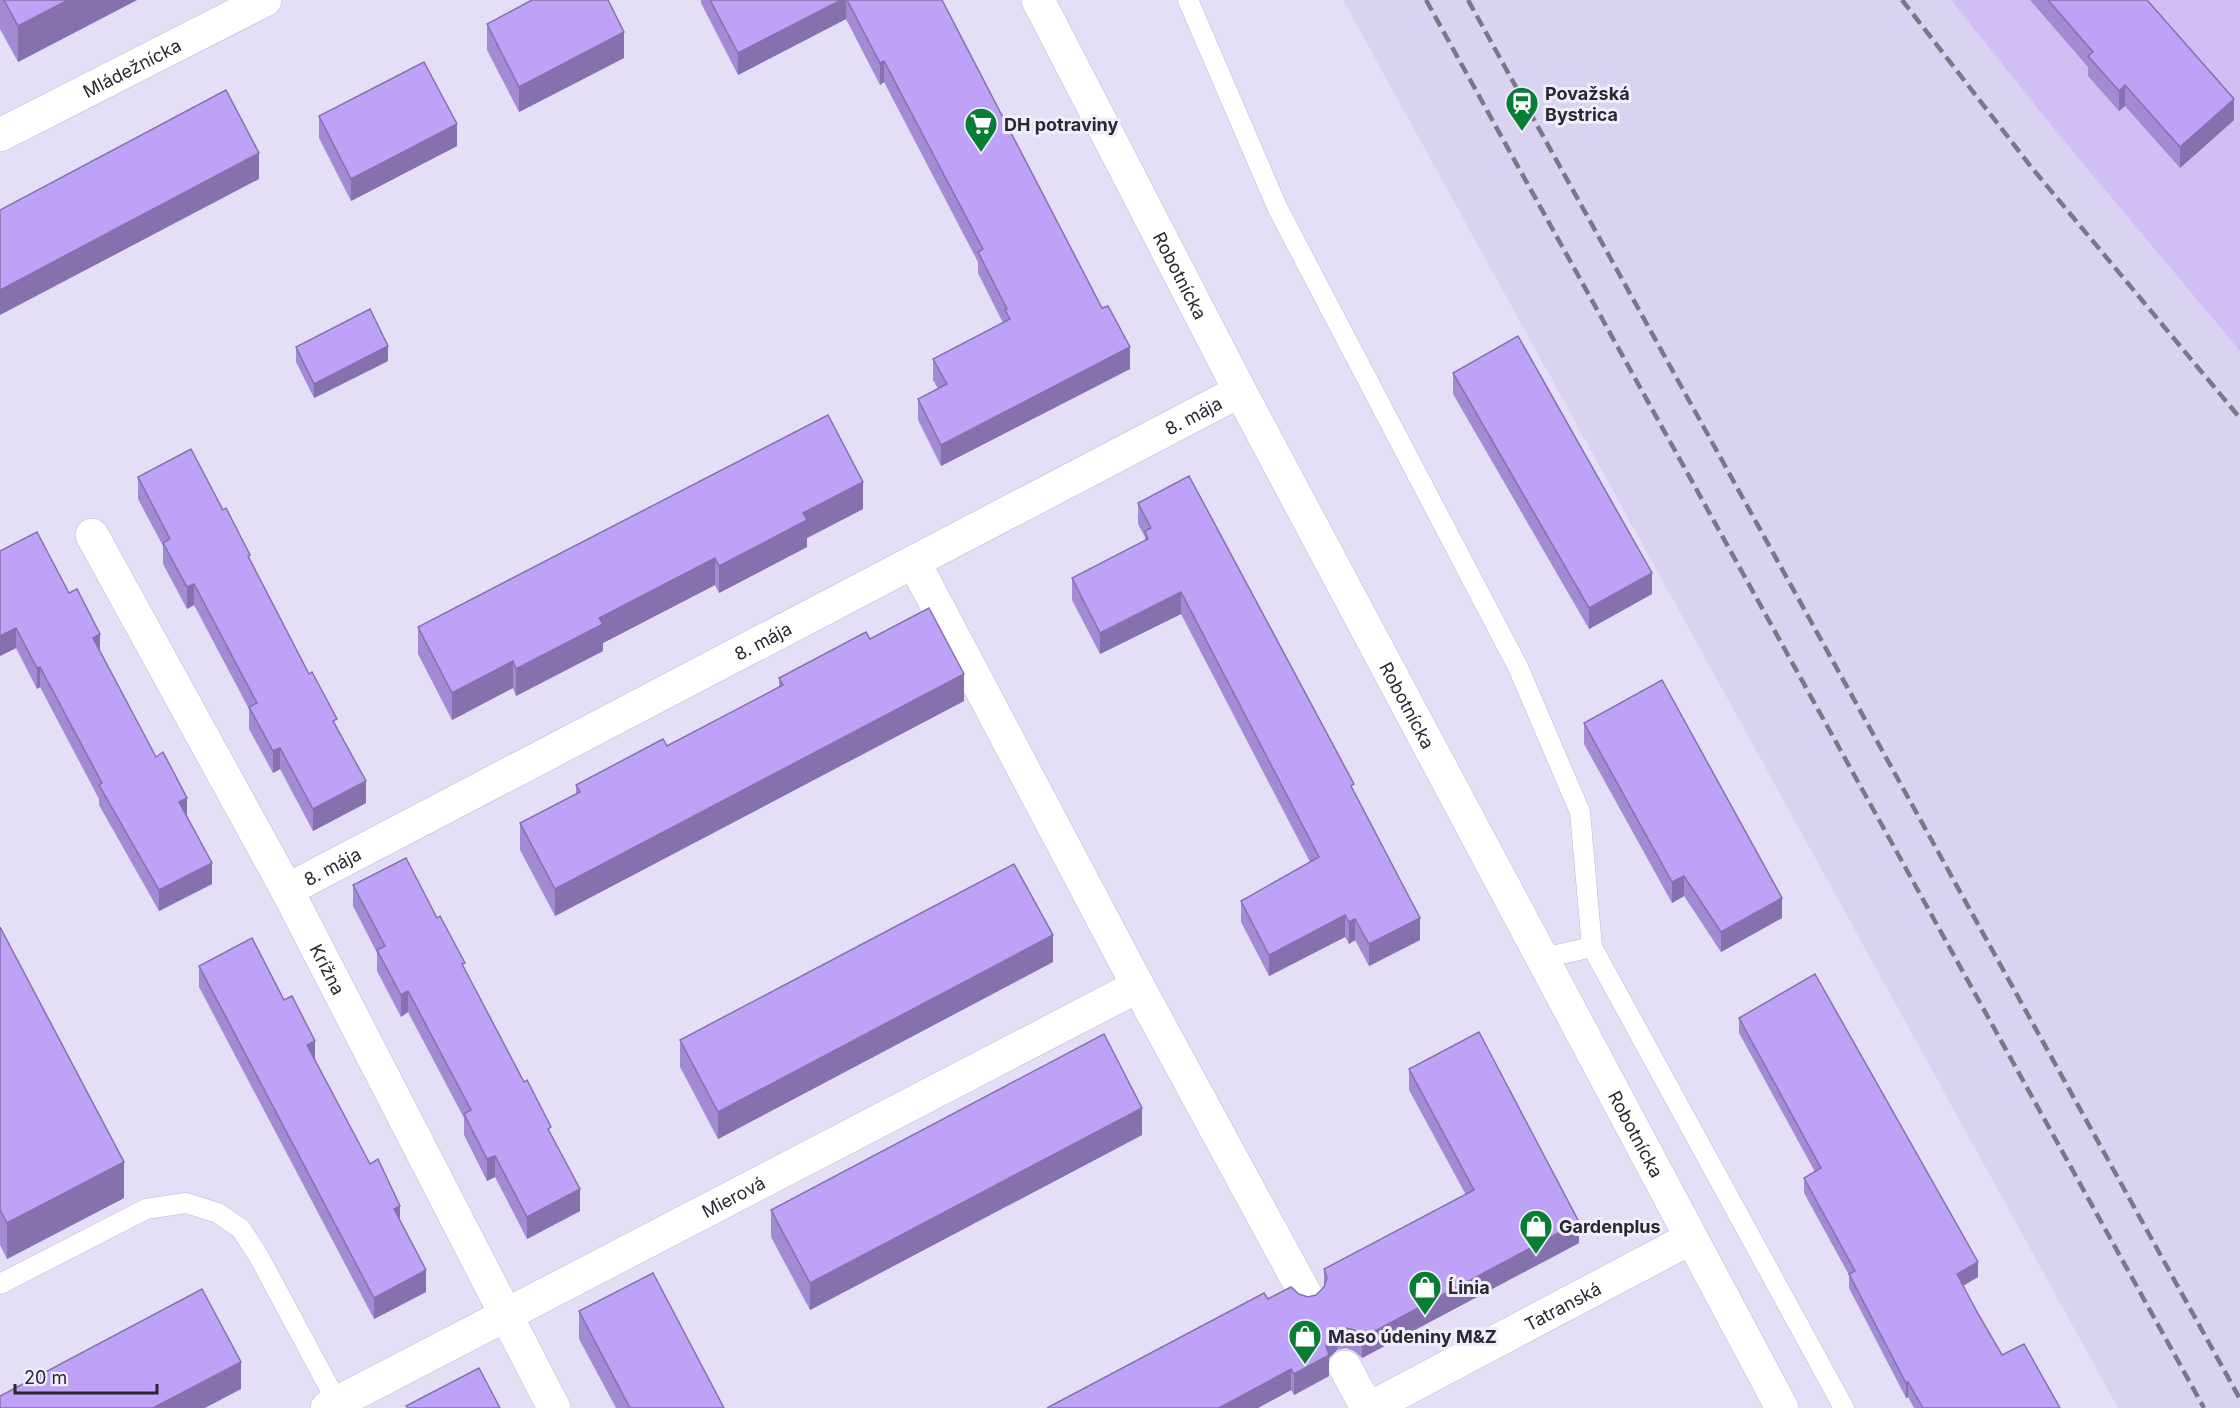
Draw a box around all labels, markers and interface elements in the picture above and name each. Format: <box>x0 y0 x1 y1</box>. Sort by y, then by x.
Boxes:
street label: Mládežnícka <box>79 34 184 102</box>
place label: Považská Bystrica <box>1545 83 1630 125</box>
station icon: Považská Bystrica <box>1504 85 1540 132</box>
supermarket icon: DH potraviny <box>963 106 999 153</box>
place label: DH potraviny <box>1004 114 1118 135</box>
street label: Robotnícka <box>1149 228 1211 322</box>
street label: 8. mája <box>1161 392 1225 439</box>
street label: 8. mája <box>731 617 795 664</box>
street label: Robotnícka <box>1376 658 1439 752</box>
street label: 8. mája <box>300 843 364 890</box>
street label: Krížna <box>306 940 350 998</box>
street label: Robotnícka <box>1604 1087 1668 1181</box>
street label: Mierová <box>698 1172 768 1222</box>
shop icon: Gardenplus <box>1518 1208 1554 1255</box>
place label: Gardenplus <box>1559 1216 1661 1237</box>
shop icon: Ĺinia <box>1407 1269 1443 1316</box>
place label: Ĺinia <box>1448 1277 1490 1298</box>
street label: Tatranská <box>1521 1277 1604 1335</box>
shop icon: Maso údeniny M&Z <box>1287 1318 1323 1365</box>
place label: Maso údeniny M&Z <box>1328 1326 1497 1347</box>
scale bar <box>15 1357 158 1395</box>
text: 20 m <box>24 1367 67 1388</box>

